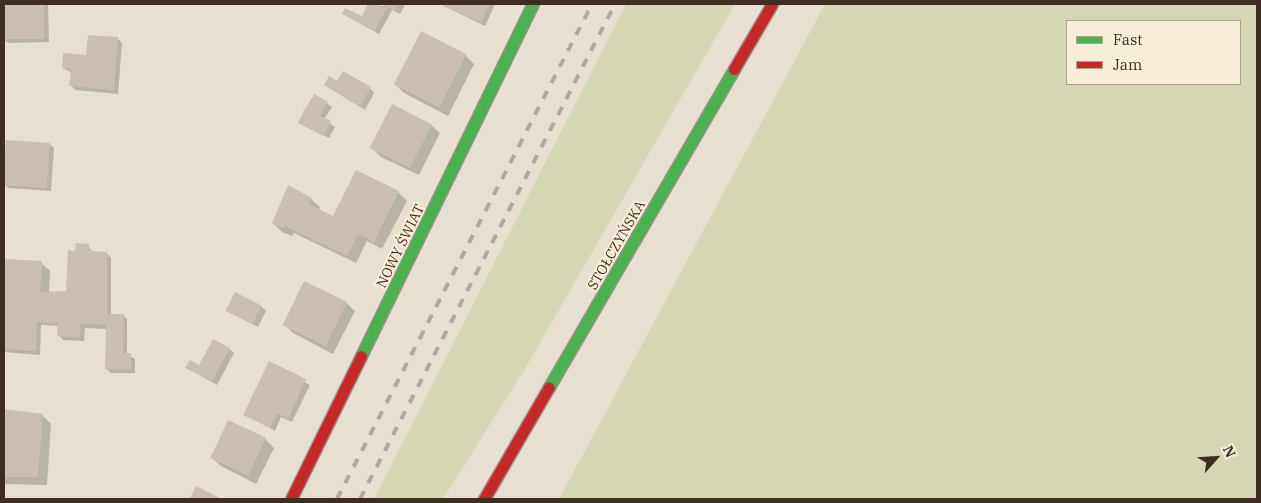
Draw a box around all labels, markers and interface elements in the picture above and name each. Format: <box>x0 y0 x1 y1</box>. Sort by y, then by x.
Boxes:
legend <box>1066 20 1241 85</box>
text: Fast <box>1113 30 1143 49</box>
text: Jam <box>1113 55 1142 74</box>
street label: STOŁCZYŃSKA <box>584 197 648 293</box>
street label: NOWY ŚWIAT <box>373 201 427 291</box>
north arrow <box>1191 433 1241 483</box>
text: N <box>1219 442 1240 460</box>

